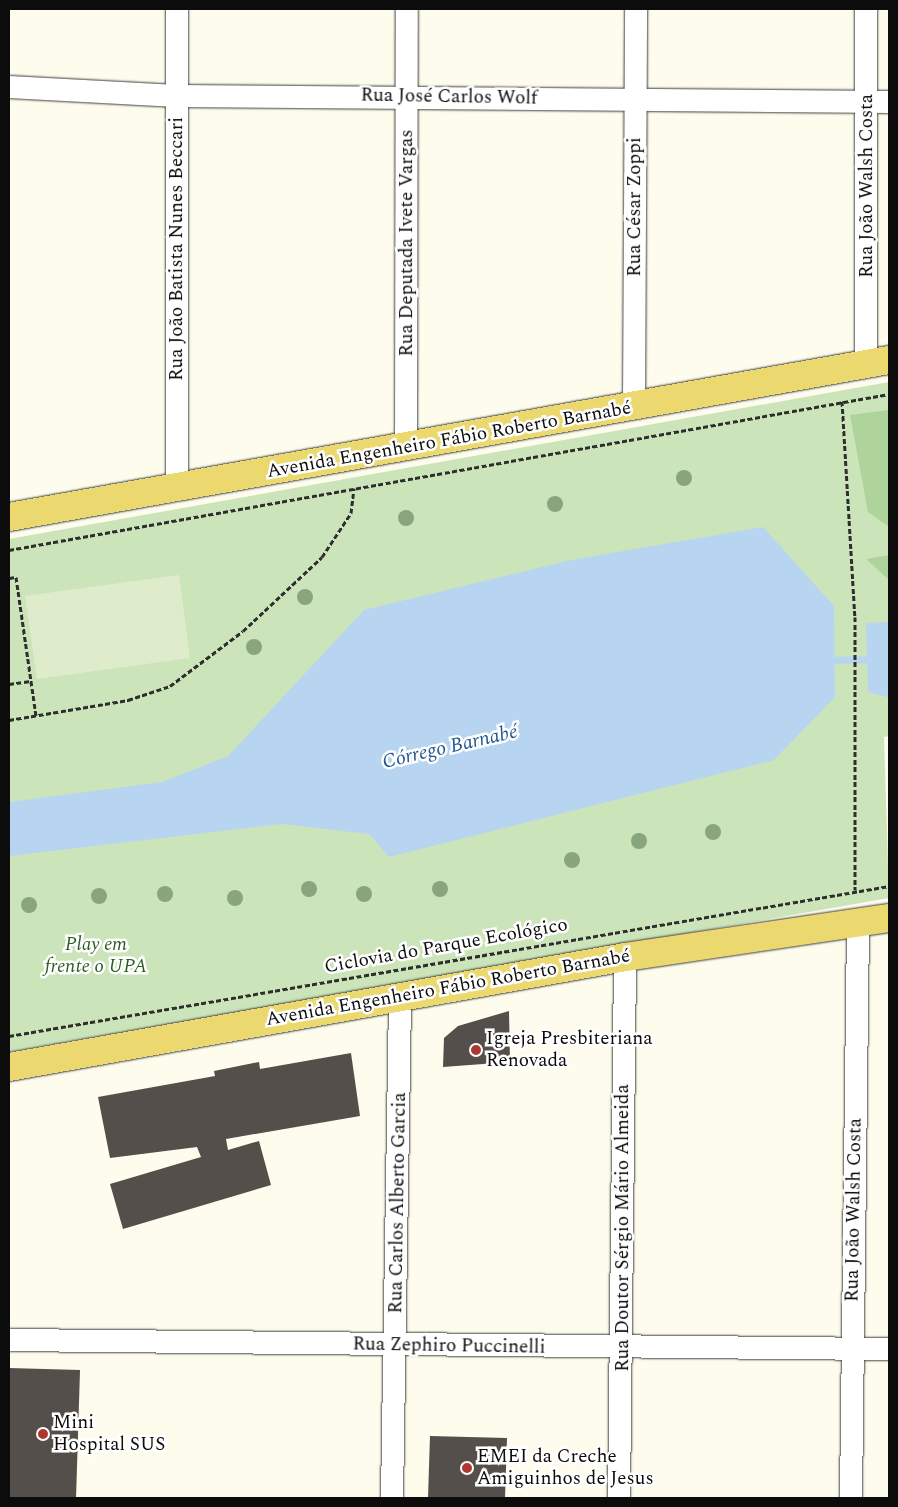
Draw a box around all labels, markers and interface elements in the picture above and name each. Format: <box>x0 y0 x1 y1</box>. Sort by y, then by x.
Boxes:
street label: Rua José Carlos Wolf <box>360 84 538 110</box>
street label: Rua João Walsh Costa <box>856 94 878 278</box>
street label: Rua João Batista Nunes Beccari <box>166 117 188 381</box>
street label: Rua Deputada Ivete Vargas <box>396 129 418 357</box>
street label: Rua César Zoppi <box>624 137 646 277</box>
street label: Avenida Engenheiro Fábio Roberto Barnabé <box>265 397 633 483</box>
water label: Córrego Barnabé <box>380 720 520 774</box>
street label: Ciclovia do Parque Ecológico <box>323 913 569 979</box>
park label: Play em frente o UPA <box>45 934 147 978</box>
street label: Avenida Engenheiro Fábio Roberto Barnabé <box>264 945 632 1031</box>
place label: Igreja Presbiteriana Renovada <box>486 1028 653 1072</box>
marker: Igreja Presbiteriana Renovada <box>470 1044 482 1056</box>
street label: Rua Doutor Sérgio Mário Almeida <box>612 1084 634 1372</box>
street label: Rua Carlos Alberto Garcia <box>385 1092 411 1314</box>
street label: Rua João Walsh Costa <box>841 1118 867 1302</box>
street label: Rua Zephiro Puccinelli <box>352 1333 546 1359</box>
place label: Mini Hospital SUS <box>53 1412 165 1456</box>
marker: Mini Hospital SUS <box>37 1428 49 1440</box>
place label: EMEI da Creche Amiguinhos de Jesus <box>477 1446 654 1490</box>
marker: EMEI da Creche Amiguinhos de Jesus <box>461 1462 473 1474</box>

